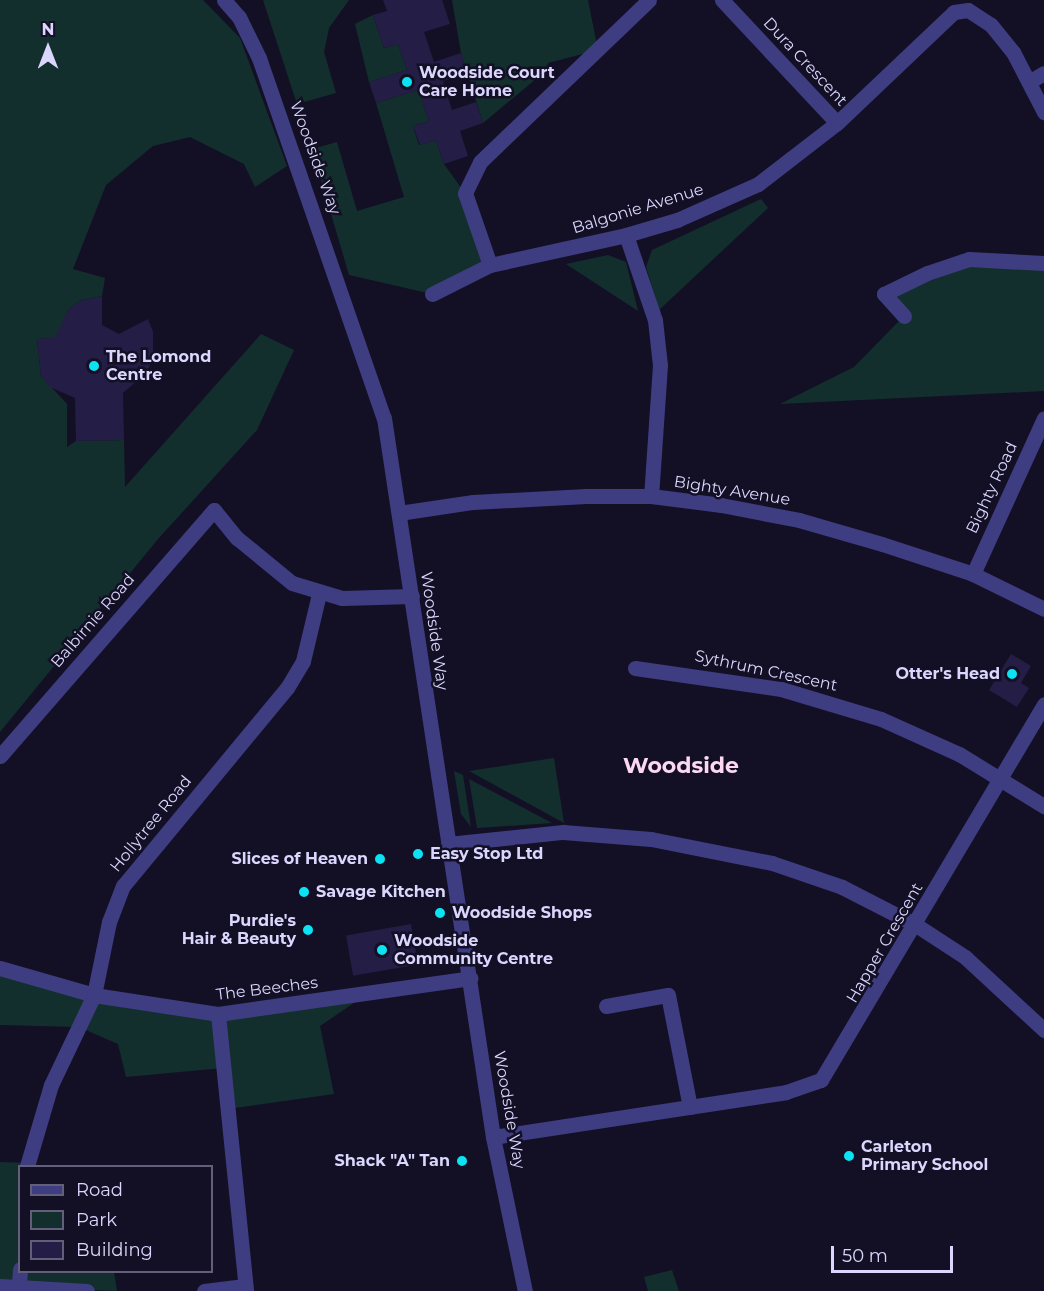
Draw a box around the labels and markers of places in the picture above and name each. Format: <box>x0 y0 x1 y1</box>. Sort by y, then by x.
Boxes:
place label: Woodside Court Care Home <box>419 63 555 101</box>
marker: Woodside Court Care Home <box>400 75 414 89</box>
place label: The Lomond Centre <box>106 347 211 385</box>
marker: The Lomond Centre <box>87 359 101 373</box>
place label: Otter's Head <box>895 664 1000 684</box>
marker: Otter's Head <box>1005 667 1019 681</box>
place label: Easy Stop Ltd <box>430 844 543 864</box>
marker: Easy Stop Ltd <box>411 847 425 861</box>
place label: Slices of Heaven <box>232 849 368 869</box>
marker: Slices of Heaven <box>373 852 387 866</box>
place label: Savage Kitchen <box>316 882 446 902</box>
marker: Savage Kitchen <box>297 885 311 899</box>
place label: Woodside Shops <box>452 903 592 923</box>
marker: Woodside Shops <box>433 906 447 920</box>
place label: Purdie's Hair & Beauty <box>182 911 296 949</box>
marker: Purdie's Hair & Beauty <box>301 923 315 937</box>
place label: Woodside Community Centre <box>394 931 553 969</box>
marker: Woodside Community Centre <box>375 943 389 957</box>
place label: Carleton Primary School <box>861 1137 988 1175</box>
marker: Carleton Primary School <box>842 1149 856 1163</box>
place label: Shack "A" Tan <box>335 1151 450 1171</box>
marker: Shack "A" Tan <box>455 1154 469 1168</box>

